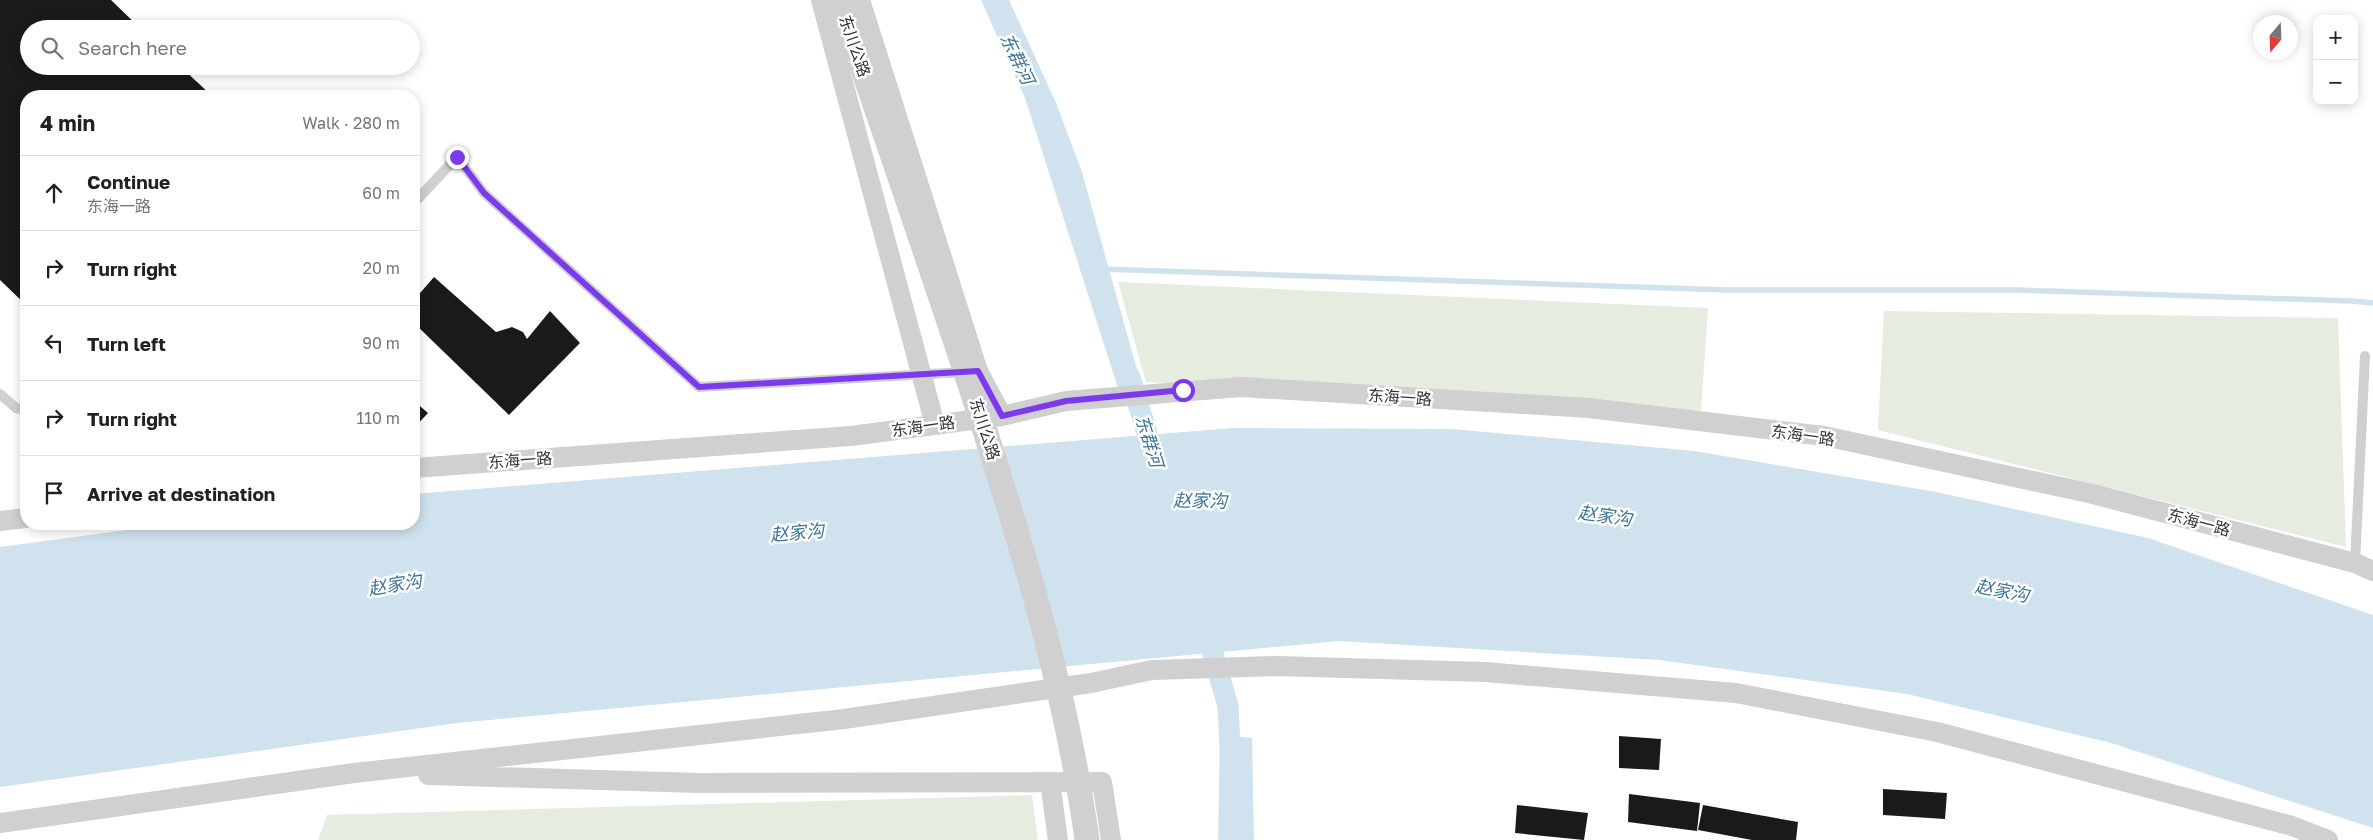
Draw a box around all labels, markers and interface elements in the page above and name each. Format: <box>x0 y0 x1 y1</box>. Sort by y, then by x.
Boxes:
street label: 东川公路 <box>835 12 875 80</box>
north arrow <box>2253 15 2298 60</box>
map controls <box>2313 15 2358 105</box>
button: + <box>2313 15 2358 60</box>
search box <box>20 20 420 75</box>
water label: 东群河 <box>996 29 1041 90</box>
icon: search <box>38 34 66 62</box>
text: Search here <box>78 36 187 59</box>
button: − <box>2313 60 2358 105</box>
text: 4 min <box>40 110 95 136</box>
text: Walk · 280 m <box>302 113 400 133</box>
route end <box>446 146 469 169</box>
text: Continue <box>87 170 170 193</box>
icon: ahead <box>40 179 68 207</box>
text: 60 m <box>362 183 400 203</box>
text: 东海一路 <box>87 196 151 216</box>
icon: right <box>40 254 68 282</box>
text: Turn right <box>87 257 177 280</box>
text: 20 m <box>363 258 400 278</box>
icon: left <box>40 329 68 357</box>
text: Turn left <box>87 332 166 355</box>
text: 90 m <box>362 333 400 353</box>
route start <box>1172 379 1195 402</box>
street label: 东海一路 <box>1367 385 1433 409</box>
street label: 东川公路 <box>966 395 1004 463</box>
icon: right <box>40 404 68 432</box>
text: Turn right <box>87 407 177 430</box>
text: 110 m <box>356 408 400 428</box>
street label: 东海一路 <box>890 412 956 440</box>
water label: 东群河 <box>1132 412 1169 473</box>
street label: 东海一路 <box>1770 421 1836 449</box>
street label: 东海一路 <box>487 448 553 472</box>
icon: arrive <box>40 479 68 507</box>
text: Arrive at destination <box>87 482 275 505</box>
water label: 赵家沟 <box>1173 489 1229 512</box>
water label: 赵家沟 <box>1577 500 1635 530</box>
street label: 东海一路 <box>2165 504 2233 540</box>
water label: 赵家沟 <box>769 519 827 545</box>
water label: 赵家沟 <box>366 569 425 599</box>
water label: 赵家沟 <box>1974 574 2033 606</box>

